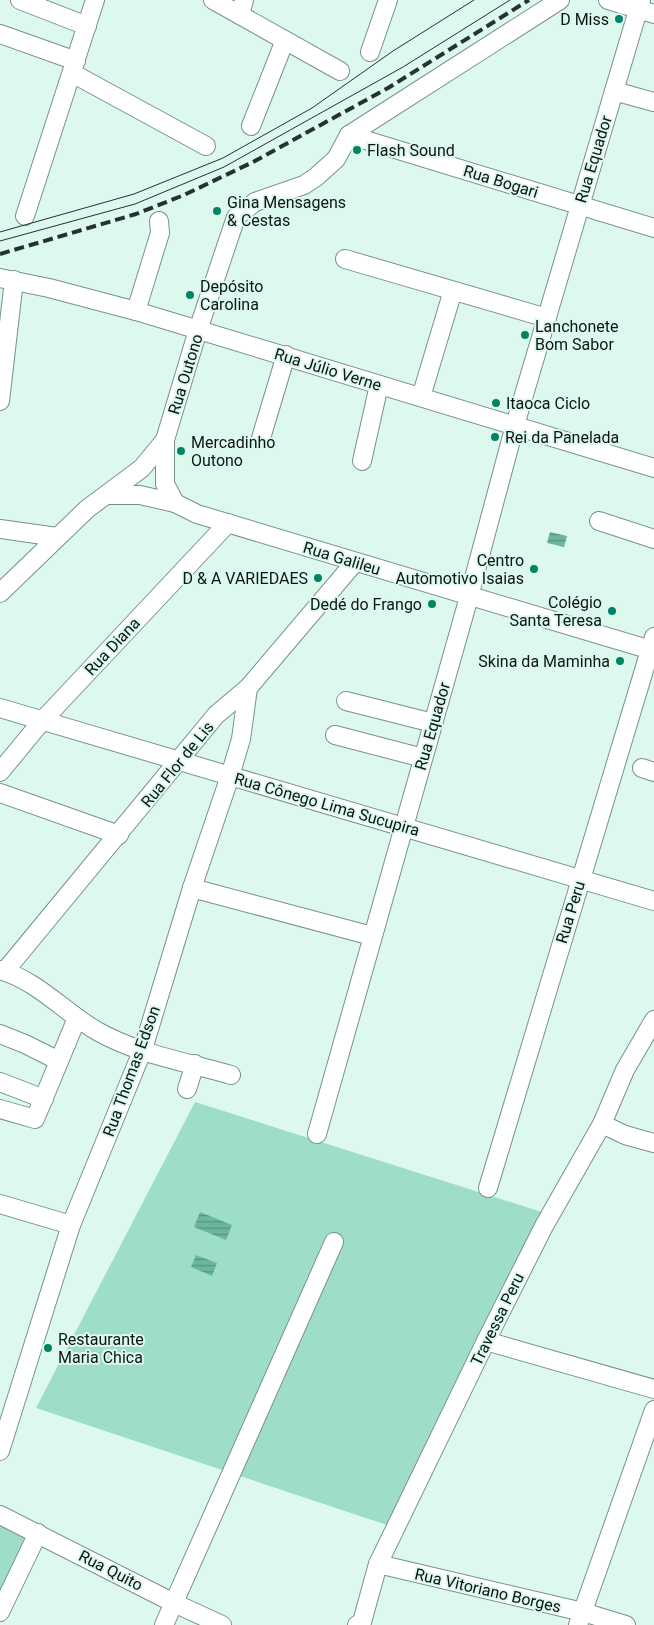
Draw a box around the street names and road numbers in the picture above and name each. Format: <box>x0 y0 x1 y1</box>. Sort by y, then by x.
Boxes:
street label: Rua Equador <box>571 113 616 205</box>
street label: Rua Bogari <box>461 161 541 202</box>
street label: Rua Outono <box>164 332 207 417</box>
street label: Rua Júlio Verne <box>272 344 384 395</box>
street label: Rua Galileu <box>301 538 383 579</box>
street label: Rua Diana <box>81 614 144 679</box>
street label: Rua Equador <box>411 679 454 772</box>
street label: Rua Flor de Lis <box>137 718 218 811</box>
street label: Rua Cônego Lima Sucupira <box>232 769 422 840</box>
street label: Rua Peru <box>552 879 589 946</box>
street label: Rua Thomas Edson <box>99 1003 164 1139</box>
street label: Travessa Peru <box>467 1270 528 1369</box>
street label: Rua Quito <box>76 1546 146 1595</box>
street label: Rua Vitoriano Borges <box>413 1564 563 1617</box>

